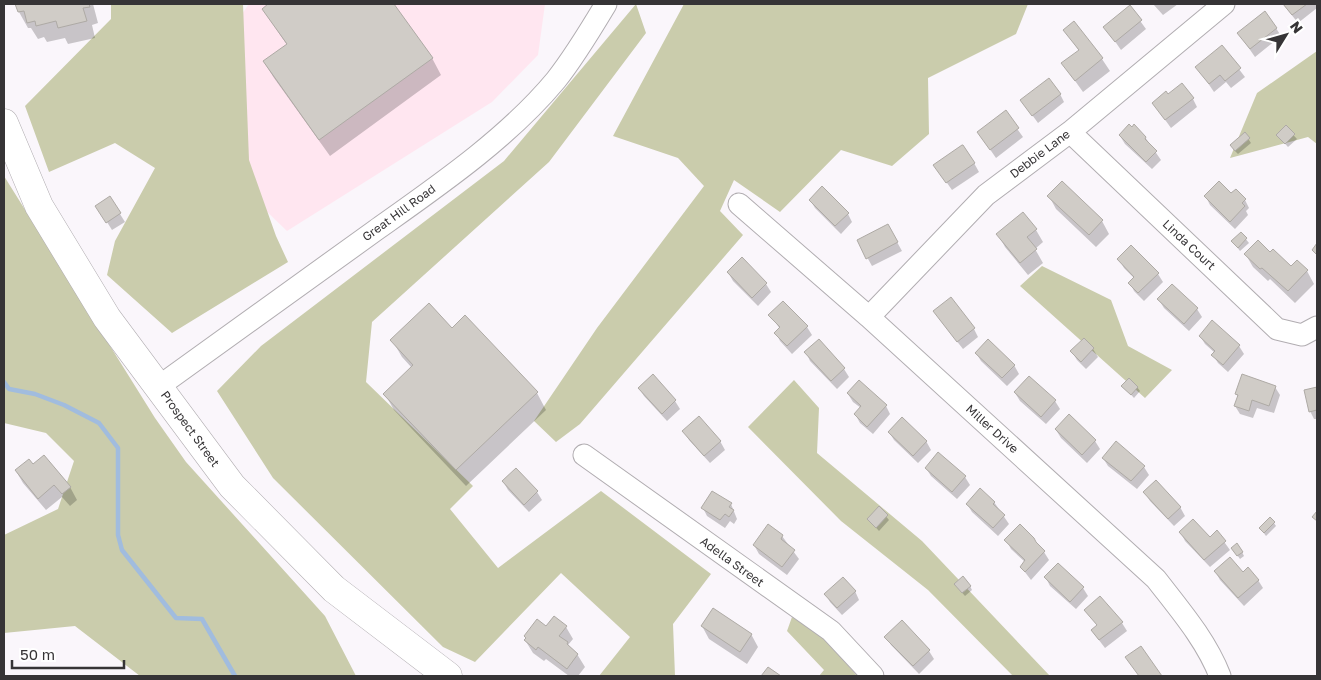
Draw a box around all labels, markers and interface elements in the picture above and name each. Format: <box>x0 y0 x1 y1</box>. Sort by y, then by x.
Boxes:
north arrow <box>1261 10 1311 60</box>
text: N <box>1287 18 1307 36</box>
street label: Debbie Lane <box>1007 126 1073 181</box>
street label: Great Hill Road <box>359 181 438 244</box>
street label: Linda Court <box>1160 216 1219 273</box>
street label: Prospect Street <box>158 388 223 470</box>
street label: Miller Drive <box>963 401 1022 456</box>
street label: Adella Street <box>697 533 767 590</box>
scale bar <box>12 638 125 670</box>
text: 50 m <box>20 645 55 663</box>

